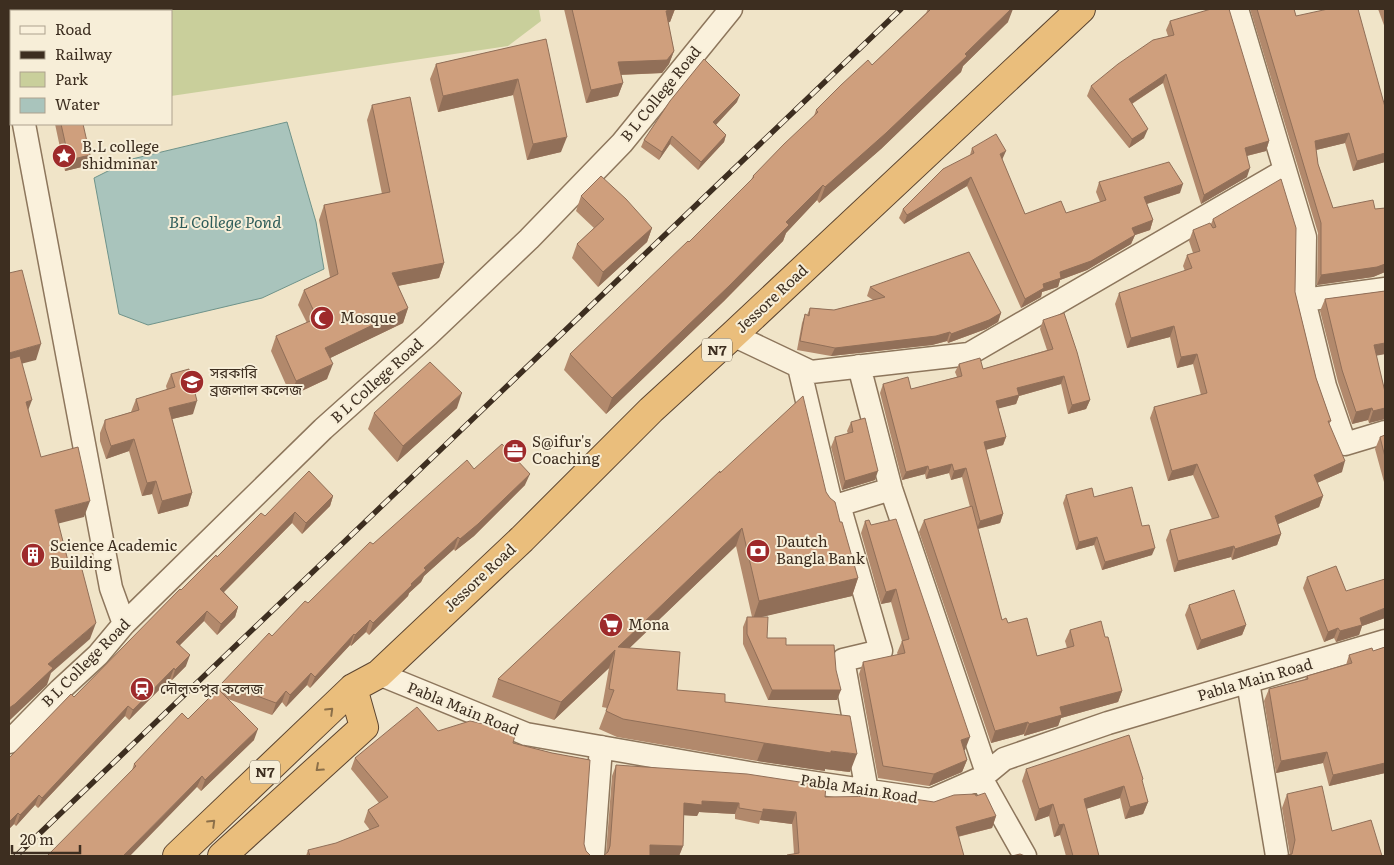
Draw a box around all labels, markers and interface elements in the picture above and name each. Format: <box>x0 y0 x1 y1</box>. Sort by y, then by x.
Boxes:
legend <box>10 10 172 125</box>
text: Road <box>55 17 91 40</box>
street label: B L College Road <box>614 40 706 146</box>
text: Railway <box>55 42 113 65</box>
text: Park <box>55 67 89 90</box>
text: Water <box>55 92 100 115</box>
place label: B.L college shidminar <box>82 134 159 174</box>
place icon: B.L college shidminar <box>51 143 77 169</box>
water label: BL College Pond <box>169 209 282 233</box>
street label: Jessore Road <box>730 258 812 338</box>
mosque icon: Mosque <box>309 305 335 331</box>
place label: Mosque <box>340 305 396 328</box>
street label: B L College Road <box>325 332 427 428</box>
road number: N7 <box>702 338 732 362</box>
place label: সরকারি ব্রজলাল কলেজ <box>209 360 303 400</box>
school or university icon: সরকারি ব্রজলাল কলেজ <box>179 369 205 395</box>
place label: S@ifur's Coaching <box>532 429 601 469</box>
office icon: S@ifur's Coaching <box>502 438 528 464</box>
place label: Dautch Bangla Bank <box>776 529 866 569</box>
place label: Science Academic Building <box>50 533 178 573</box>
street label: Jessore Road <box>438 537 520 617</box>
bank icon: Dautch Bangla Bank <box>745 538 771 564</box>
building icon: Science Academic Building <box>20 542 46 568</box>
street label: B L College Road <box>35 612 135 712</box>
supermarket icon: Mona <box>598 612 624 638</box>
place label: Mona <box>628 612 670 635</box>
street label: Pabla Main Road <box>1194 651 1315 706</box>
street label: Pabla Main Road <box>404 675 523 741</box>
station icon: দৌলতপুর কলেজ <box>129 676 155 702</box>
place label: দৌলতপুর কলেজ <box>160 676 264 699</box>
one-way arrow <box>324 708 333 717</box>
road number: N7 <box>250 760 280 784</box>
one-way arrow <box>316 762 325 771</box>
street label: Pabla Main Road <box>799 767 920 808</box>
one-way arrow <box>207 820 216 829</box>
scale bar <box>12 822 80 854</box>
text: 20 m <box>20 827 54 850</box>

